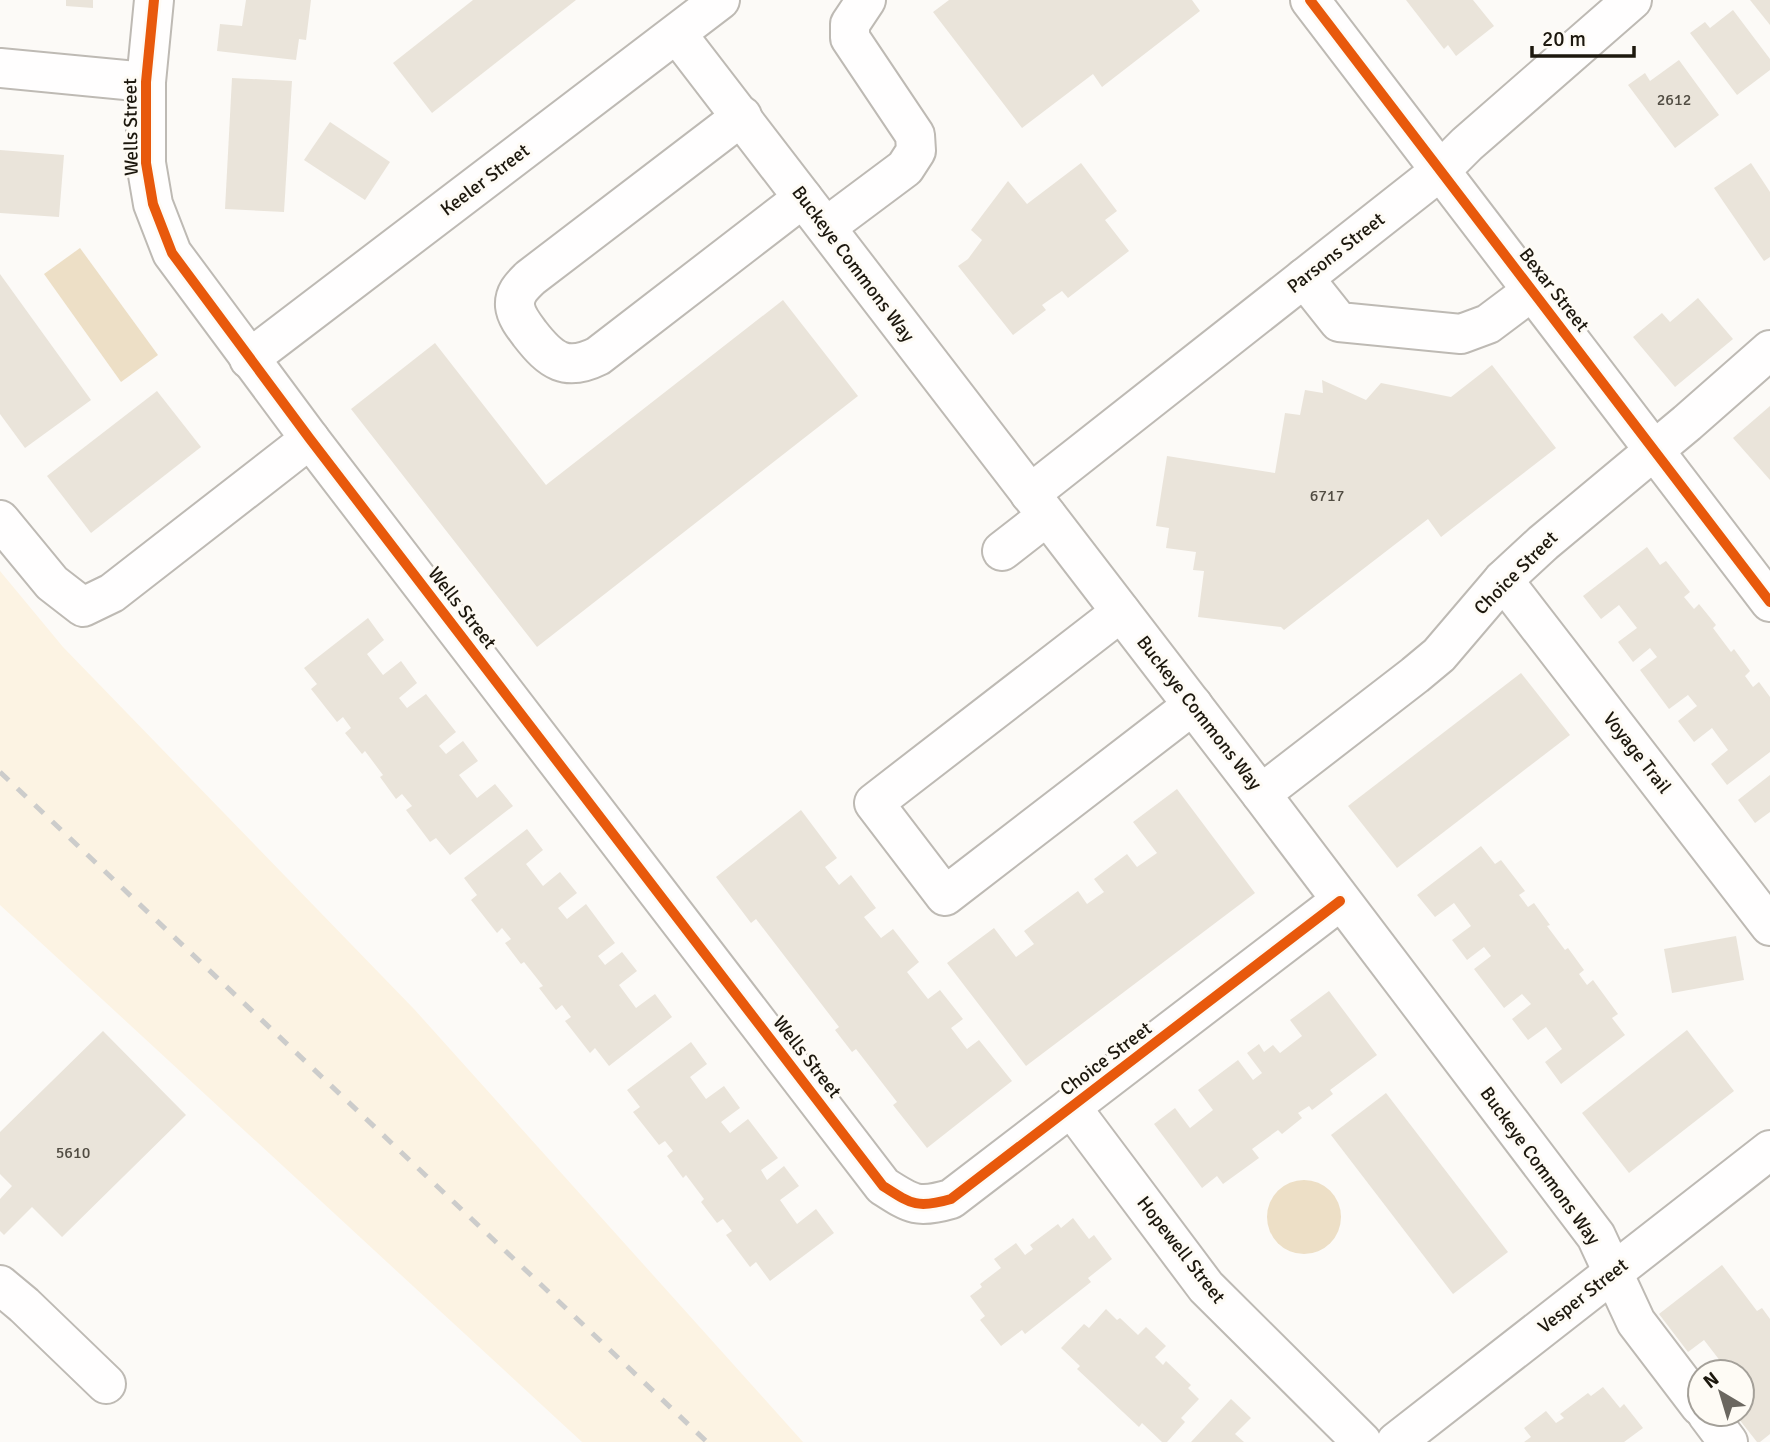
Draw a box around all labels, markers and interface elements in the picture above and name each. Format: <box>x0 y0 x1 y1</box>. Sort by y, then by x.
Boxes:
scale bar <box>1532 14 1634 58</box>
text: 20 m <box>1542 26 1586 52</box>
street label: Wells Street <box>118 78 144 176</box>
house number: 2612 <box>1657 90 1691 110</box>
street label: Keeler Street <box>436 138 535 221</box>
street label: Buckeye Commons Way <box>786 181 920 347</box>
street label: Parsons Street <box>1282 207 1390 299</box>
street label: Bexar Street <box>1514 243 1594 337</box>
house number: 6717 <box>1310 486 1344 506</box>
street label: Choice Street <box>1469 526 1563 620</box>
street label: Wells Street <box>422 562 502 654</box>
street label: Buckeye Commons Way <box>1131 631 1267 795</box>
street label: Voyage Trail <box>1598 707 1676 799</box>
street label: Wells Street <box>767 1011 847 1103</box>
street label: Choice Street <box>1055 1016 1157 1101</box>
street label: Buckeye Commons Way <box>1475 1082 1605 1250</box>
house number: 5610 <box>56 1143 90 1163</box>
street label: Hopewell Street <box>1132 1192 1231 1309</box>
street label: Vesper Street <box>1533 1253 1633 1339</box>
north arrow <box>1686 1358 1756 1428</box>
text: N <box>1699 1367 1724 1394</box>

